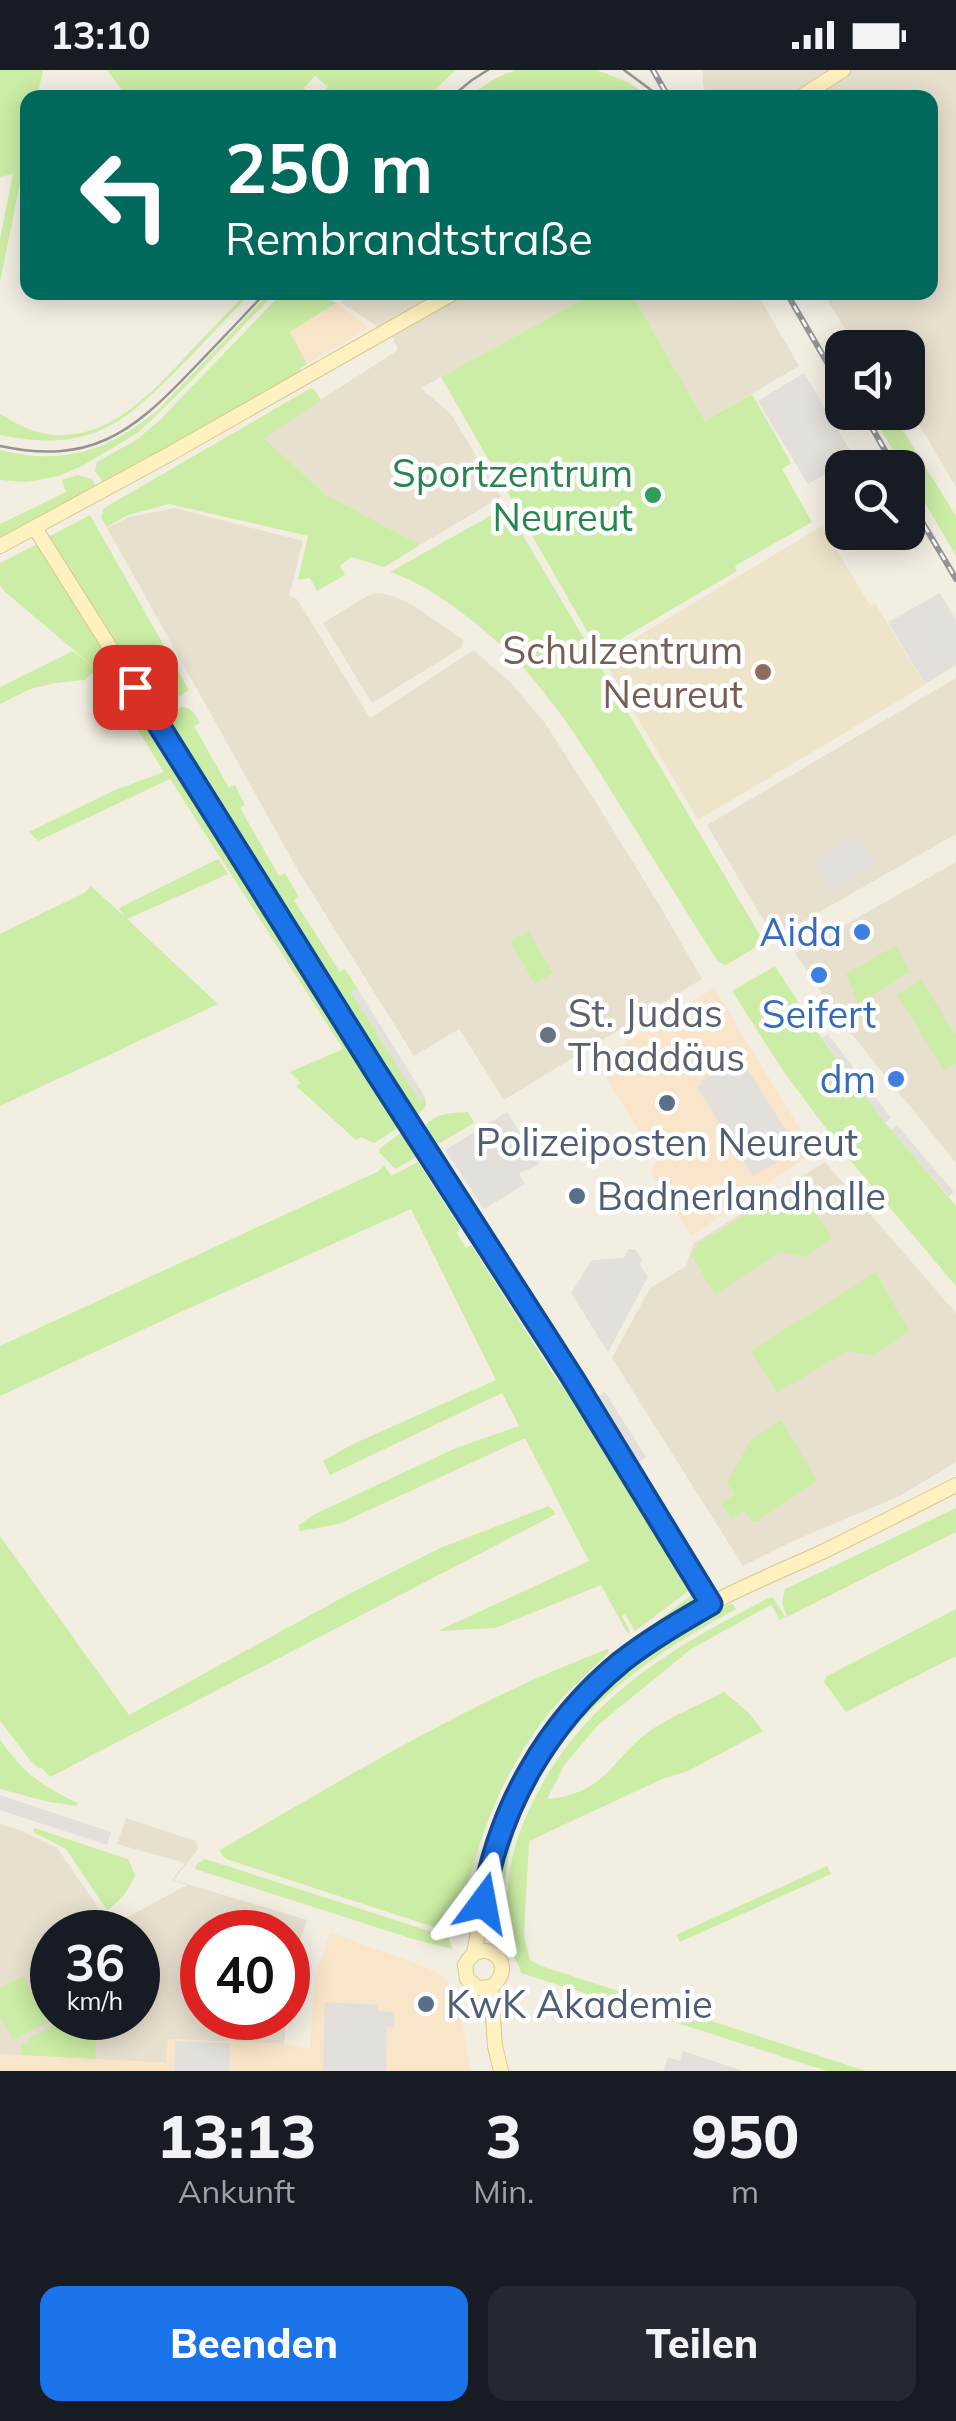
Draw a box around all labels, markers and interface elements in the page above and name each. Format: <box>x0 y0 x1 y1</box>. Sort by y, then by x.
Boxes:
text: 13:10 <box>50 11 151 59</box>
text: 250 m <box>225 123 433 211</box>
icon: left <box>60 130 190 260</box>
text: Rembrandtstraße <box>225 210 593 266</box>
map controls <box>825 330 925 550</box>
button: sound <box>825 330 925 430</box>
place label: Sportzentrum Neureut <box>392 449 633 541</box>
button: search <box>825 450 925 550</box>
marker: Sportzentrum Neureut <box>642 484 664 506</box>
place label: Schulzentrum Neureut <box>503 626 743 718</box>
pin <box>93 645 178 730</box>
icon: arrive <box>108 660 163 715</box>
marker: Schulzentrum Neureut <box>752 661 774 683</box>
place label: Aida <box>759 908 842 956</box>
marker: Aida <box>851 921 873 943</box>
marker: Seifert <box>808 964 830 986</box>
place label: St. Judas Thaddäus <box>568 989 745 1081</box>
place label: Seifert <box>762 990 876 1038</box>
marker: St. Judas Thaddäus <box>537 1024 559 1046</box>
place label: dm <box>820 1055 876 1103</box>
marker: dm <box>885 1068 907 1090</box>
marker: Polizeiposten Neureut <box>656 1092 678 1114</box>
place label: Polizeiposten Neureut <box>476 1118 858 1166</box>
place label: Badnerlandhalle <box>597 1172 886 1220</box>
marker: Badnerlandhalle <box>566 1185 588 1207</box>
position arrow <box>431 1851 535 1955</box>
speed limit sign: 40 <box>180 1910 310 2040</box>
text: 36 <box>65 1931 125 1994</box>
place label: KwK Akademie <box>446 1980 713 2028</box>
text: km/h <box>67 1985 123 2016</box>
marker: KwK Akademie <box>415 1993 437 2015</box>
text: 13:13 <box>157 2098 316 2173</box>
text: 3 <box>486 2098 522 2173</box>
text: 950 <box>691 2098 799 2173</box>
text: Ankunft <box>178 2171 295 2211</box>
text: Min. <box>473 2171 534 2211</box>
text: m <box>731 2171 759 2211</box>
button: Beenden <box>40 2286 468 2401</box>
button: Teilen <box>488 2286 916 2401</box>

